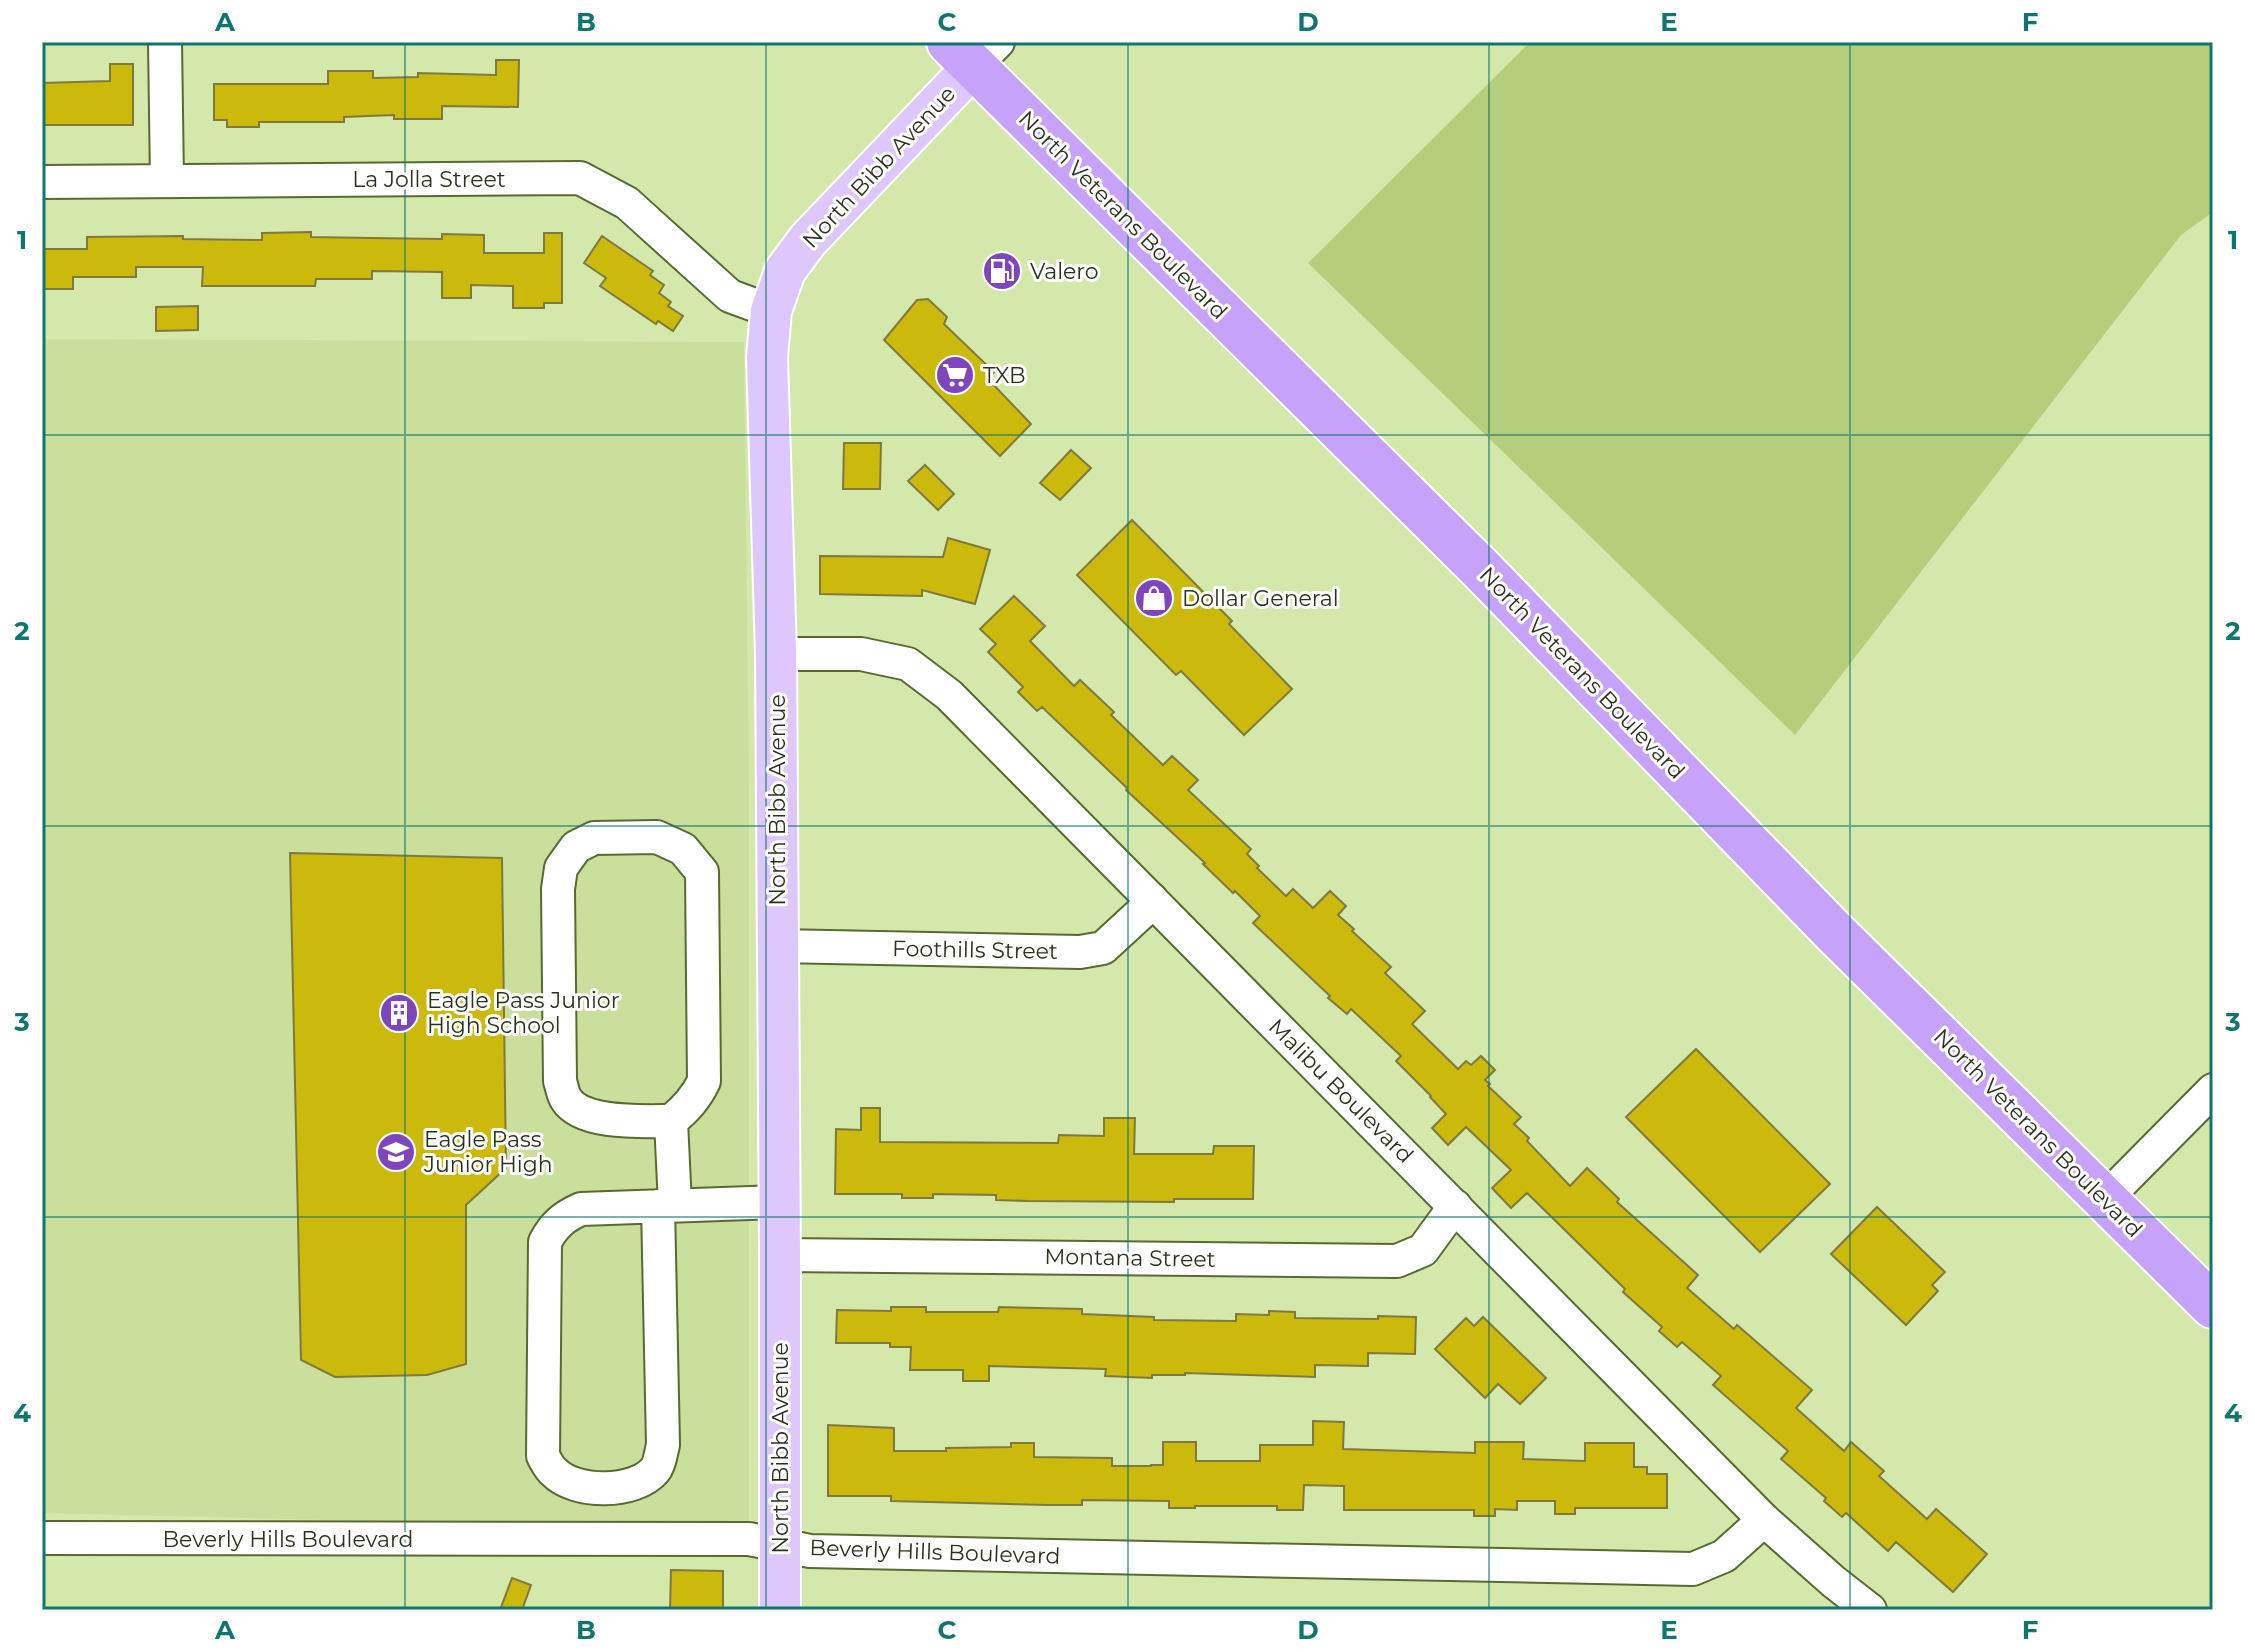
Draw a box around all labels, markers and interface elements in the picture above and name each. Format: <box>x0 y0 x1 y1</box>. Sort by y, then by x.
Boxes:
text: A <box>214 6 236 38</box>
text: B <box>576 6 596 38</box>
text: C <box>938 6 957 38</box>
text: D <box>1297 6 1319 38</box>
text: E <box>1660 6 1678 38</box>
text: F <box>2022 6 2038 38</box>
street label: North Bibb Avenue <box>797 80 961 254</box>
street label: North Veterans Boulevard <box>1013 105 1233 325</box>
street label: La Jolla Street <box>352 166 506 193</box>
text: 1 <box>17 224 27 256</box>
text: 1 <box>2228 224 2238 256</box>
fuel station icon: Valero <box>981 250 1023 292</box>
place label: Valero <box>1030 258 1099 285</box>
supermarket icon: TXB <box>934 354 976 396</box>
place label: TXB <box>983 362 1026 389</box>
street label: North Veterans Boulevard <box>1474 561 1690 785</box>
shop icon: Dollar General <box>1133 577 1175 619</box>
place label: Dollar General <box>1182 585 1339 612</box>
text: 2 <box>14 615 30 647</box>
text: 2 <box>2225 615 2241 647</box>
street label: North Bibb Avenue <box>764 694 791 906</box>
street label: Foothills Street <box>892 935 1058 965</box>
place label: Eagle Pass Junior High School <box>427 987 619 1039</box>
building icon: Eagle Pass Junior High School <box>378 992 420 1034</box>
text: 3 <box>13 1006 30 1038</box>
text: 3 <box>2224 1006 2241 1038</box>
street label: Malibu Boulevard <box>1263 1013 1419 1169</box>
street label: North Veterans Boulevard <box>1928 1023 2148 1243</box>
place label: Eagle Pass Junior High <box>423 1126 553 1178</box>
school or university icon: Eagle Pass Junior High <box>375 1131 417 1173</box>
street label: Montana Street <box>1044 1243 1216 1273</box>
street label: North Bibb Avenue <box>767 1342 794 1554</box>
text: 4 <box>13 1397 31 1429</box>
text: 4 <box>2224 1397 2242 1429</box>
street label: Beverly Hills Boulevard <box>163 1526 413 1553</box>
street label: Beverly Hills Boulevard <box>809 1534 1061 1570</box>
text: A <box>214 1614 236 1646</box>
text: B <box>576 1614 596 1646</box>
text: C <box>938 1614 957 1646</box>
text: D <box>1297 1614 1319 1646</box>
text: E <box>1660 1614 1678 1646</box>
text: F <box>2022 1614 2038 1646</box>

